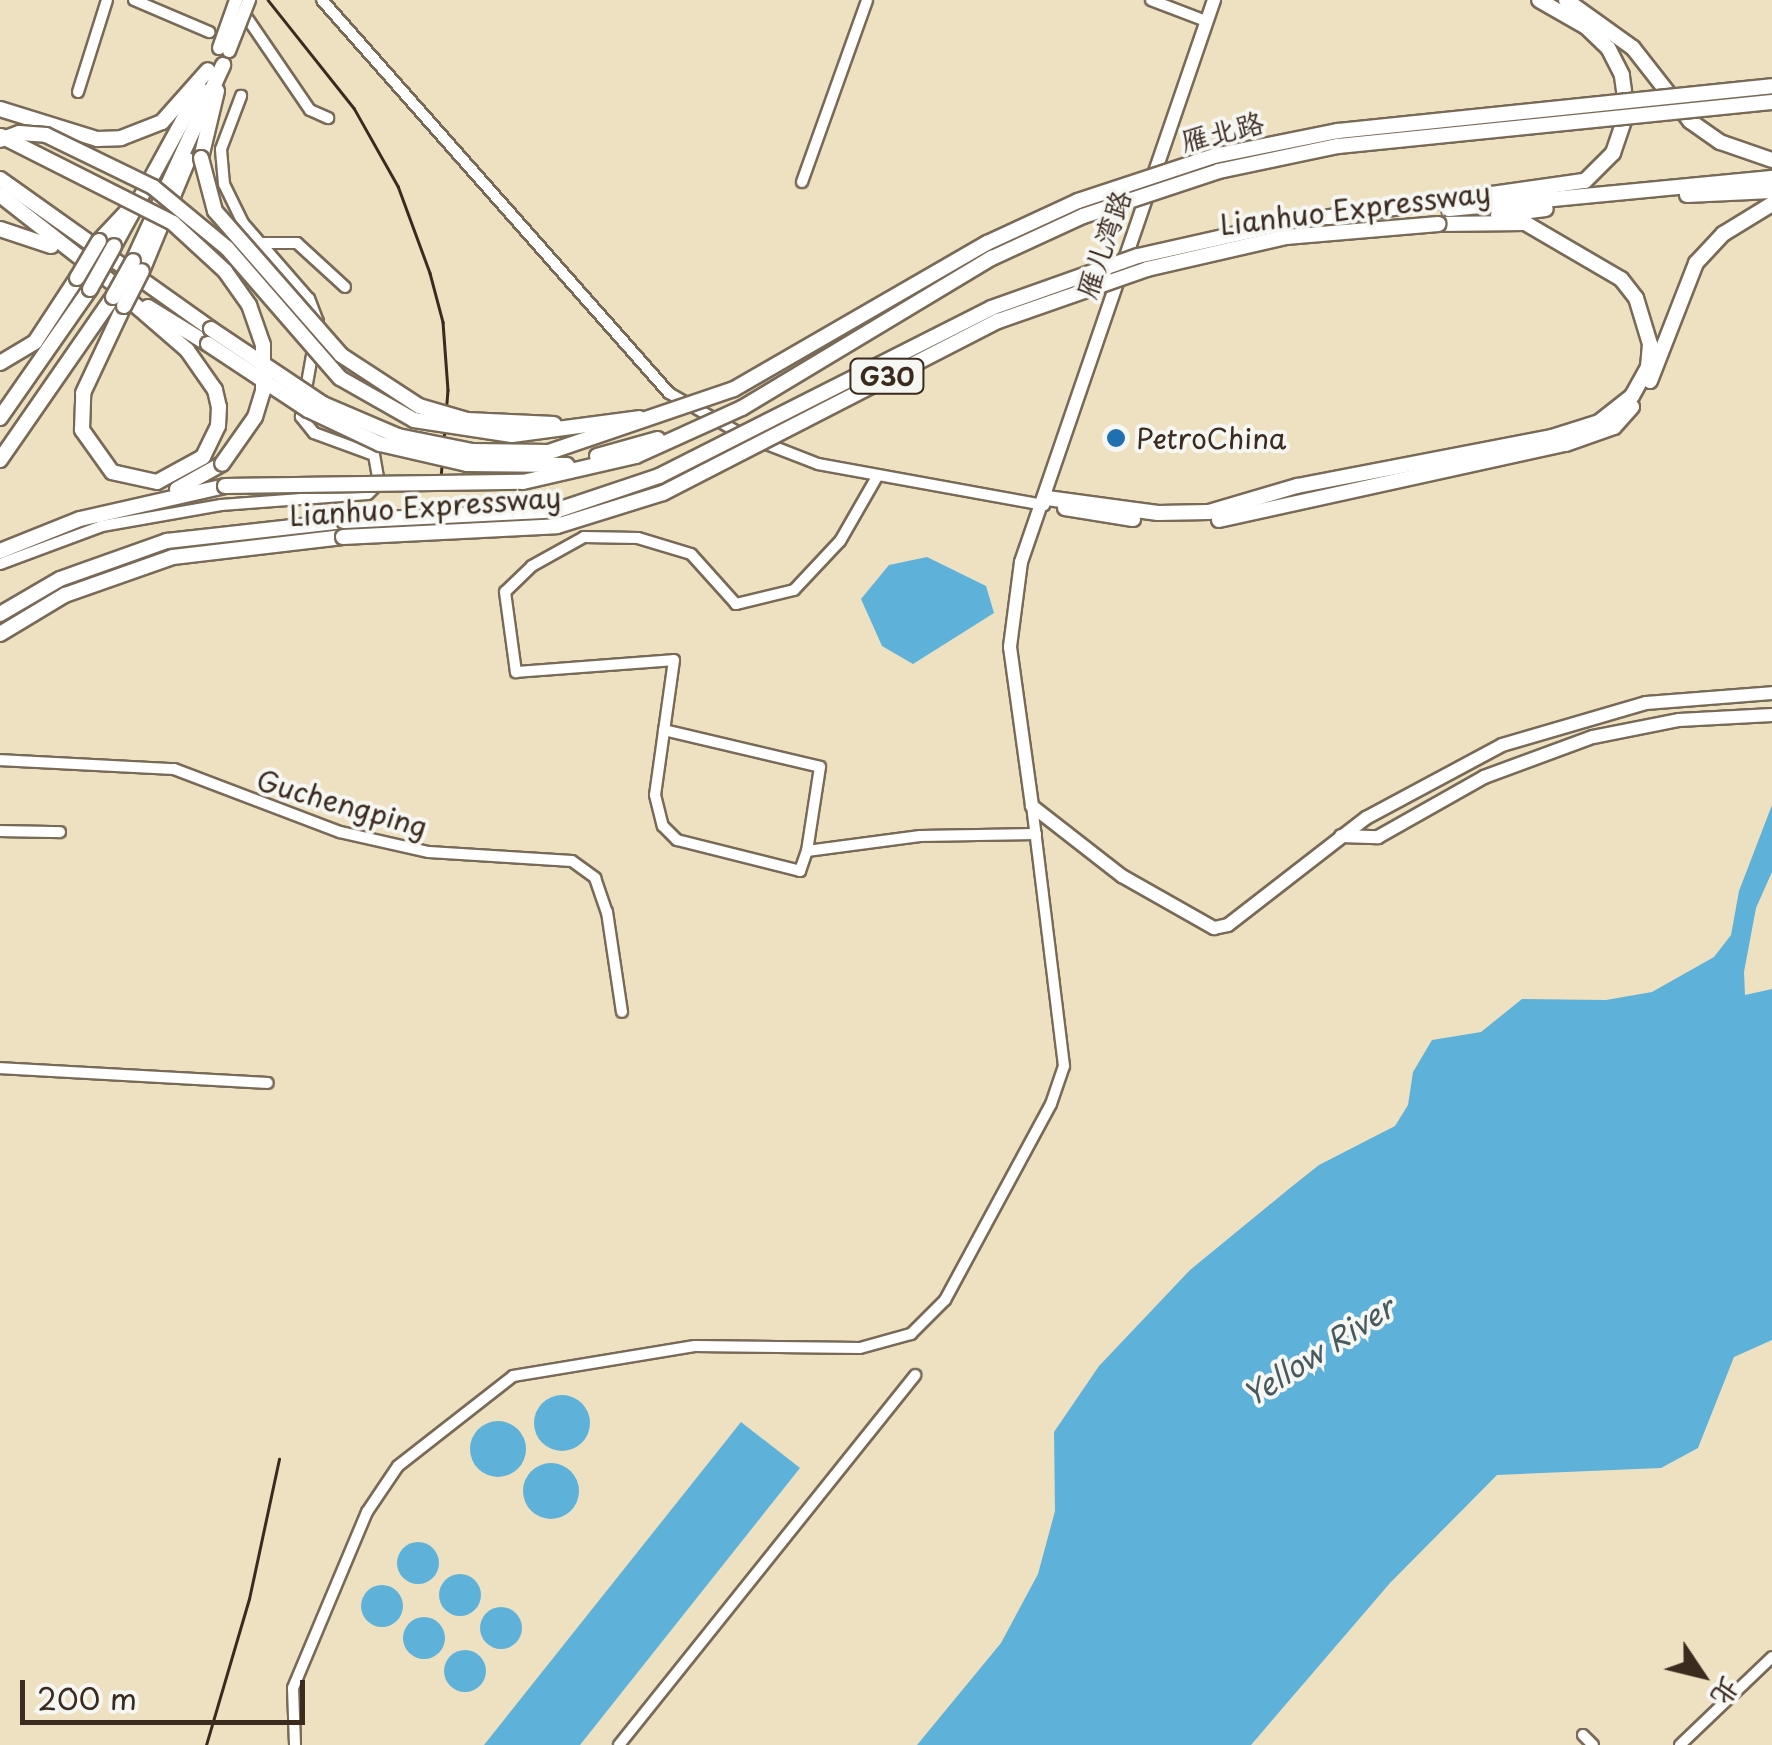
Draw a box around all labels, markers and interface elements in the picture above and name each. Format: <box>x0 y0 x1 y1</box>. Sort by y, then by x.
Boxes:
street label: 雁北路 <box>1177 105 1267 157</box>
street label: Lianhuo Expressway <box>1218 175 1492 241</box>
street label: 雁儿湾路 <box>1069 186 1137 302</box>
road number: G30 <box>847 356 927 396</box>
place label: PetroChina <box>1136 421 1286 455</box>
marker: PetroChina <box>1105 427 1127 449</box>
street label: Lianhuo Expressway <box>289 480 561 532</box>
street label: Guchengping <box>253 763 431 843</box>
water label: Yellow River <box>1236 1289 1400 1413</box>
north arrow <box>1652 1625 1752 1725</box>
scale bar <box>25 1660 310 1722</box>
text: 北 <box>1701 1669 1753 1716</box>
text: 200 m <box>37 1675 137 1720</box>

